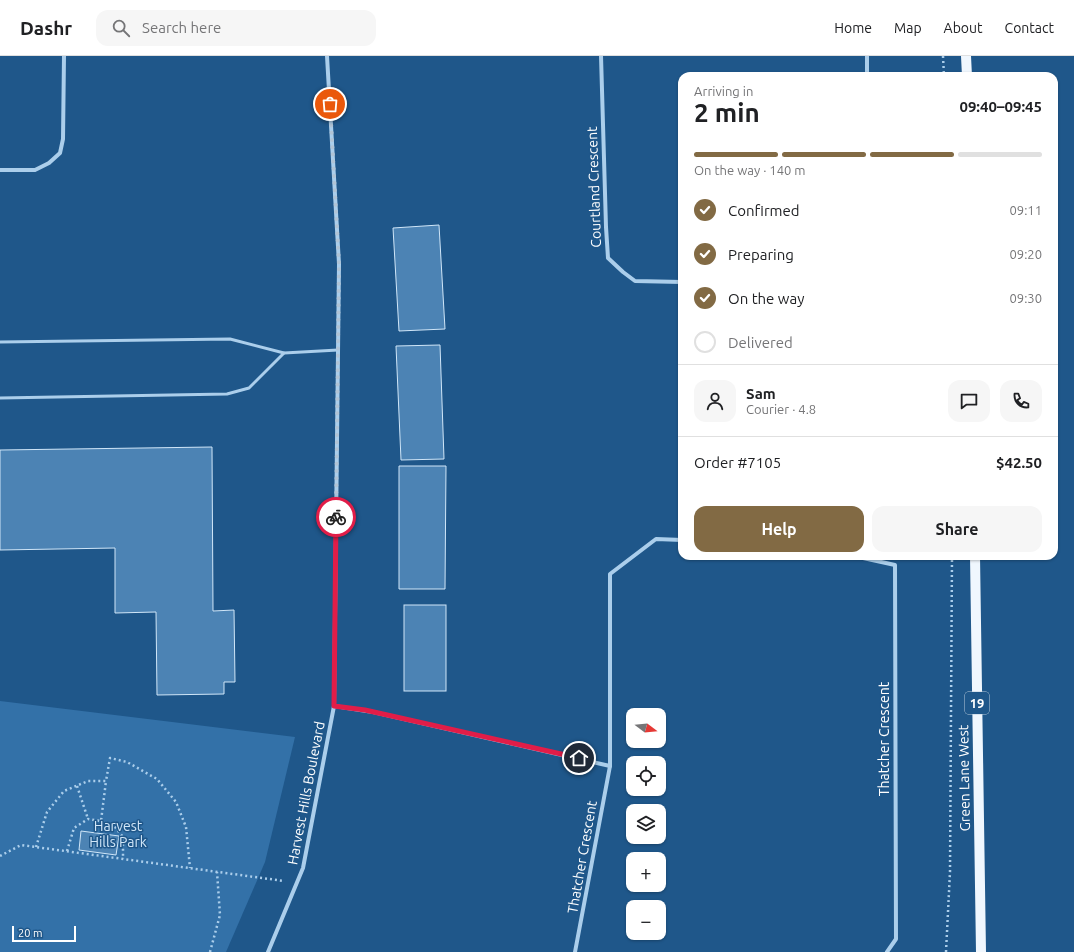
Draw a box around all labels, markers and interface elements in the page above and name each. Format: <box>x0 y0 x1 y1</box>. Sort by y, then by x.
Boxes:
search box <box>96 10 376 46</box>
text: Dashr <box>20 17 72 39</box>
icon: search <box>110 17 132 39</box>
text: Search here <box>142 19 221 36</box>
text: Home <box>834 20 872 36</box>
text: Map <box>894 20 922 36</box>
text: About <box>944 20 983 36</box>
text: Contact <box>1005 20 1054 36</box>
text: Arriving in <box>694 84 753 98</box>
pin <box>313 87 347 121</box>
icon: bag <box>319 93 341 115</box>
text: 2 min <box>694 98 760 127</box>
text: 09:40–09:45 <box>959 98 1042 115</box>
street label: Courtland Crescent <box>584 126 604 248</box>
text: On the way · 140 m <box>694 163 806 177</box>
icon: check <box>694 199 716 221</box>
text: Confirmed <box>728 202 800 219</box>
text: 09:11 <box>1009 203 1042 217</box>
icon: check <box>694 243 716 265</box>
text: Preparing <box>728 246 794 263</box>
text: 09:20 <box>1009 247 1042 261</box>
icon: check <box>694 287 716 309</box>
text: On the way <box>728 290 804 307</box>
text: 09:30 <box>1009 291 1042 305</box>
text: Delivered <box>728 334 793 351</box>
button: person <box>694 380 736 422</box>
button: chat <box>948 380 990 422</box>
button: phone <box>1000 380 1042 422</box>
text: Sam <box>746 385 776 402</box>
text: Courier · 4.8 <box>746 402 816 416</box>
text: Order #7105 <box>694 454 781 471</box>
text: $42.50 <box>996 454 1042 471</box>
courier <box>316 497 356 537</box>
icon: bike <box>325 506 347 528</box>
button: Help <box>694 506 864 552</box>
button: Share <box>872 506 1042 552</box>
street label: Thatcher Crescent <box>876 681 892 796</box>
road number: 19 <box>965 692 989 714</box>
north arrow <box>626 708 666 748</box>
map controls <box>626 708 666 940</box>
street label: Harvest Hills Boulevard <box>284 720 328 866</box>
street label: Green Lane West <box>955 724 973 831</box>
pin <box>562 741 596 775</box>
icon: home <box>568 747 590 769</box>
button: locate <box>626 756 666 796</box>
street label: Thatcher Crescent <box>564 799 600 915</box>
button: layers <box>626 804 666 844</box>
park label: Harvest Hills Park <box>89 818 147 850</box>
button: + <box>626 852 666 892</box>
button: − <box>626 900 666 940</box>
scale bar <box>12 924 76 943</box>
text: 20 m <box>18 927 42 939</box>

